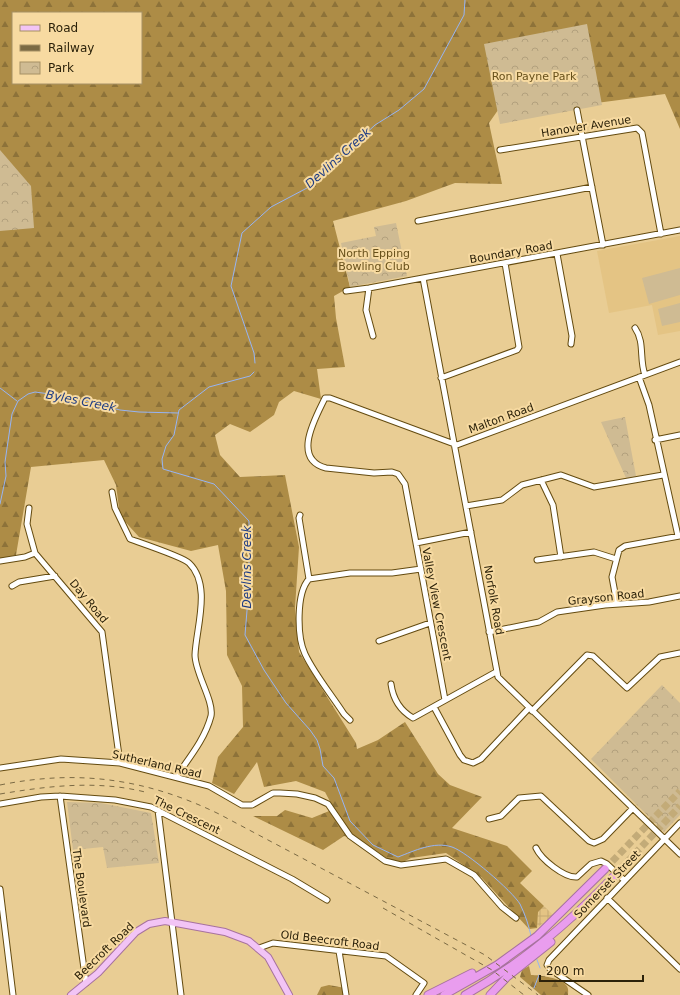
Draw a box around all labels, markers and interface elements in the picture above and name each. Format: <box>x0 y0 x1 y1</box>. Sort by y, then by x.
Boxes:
legend <box>12 12 142 84</box>
text: Road <box>48 21 78 35</box>
text: Railway <box>48 41 94 55</box>
text: Park <box>48 61 74 75</box>
park label: Ron Payne Park <box>492 70 577 83</box>
street label: Hanover Avenue <box>540 113 632 140</box>
water label: Devlins Creek <box>302 124 374 191</box>
street label: Boundary Road <box>469 239 554 266</box>
park label: North Epping Bowling Club <box>338 247 410 273</box>
water label: Byles Creek <box>45 387 118 415</box>
street label: Malton Road <box>467 401 536 436</box>
water label: Devlins Creek <box>240 524 254 609</box>
street label: Valley View Crescent <box>419 547 454 662</box>
street label: Norfolk Road <box>481 564 506 636</box>
street label: Day Road <box>67 577 111 626</box>
street label: Grayson Road <box>567 587 645 608</box>
street label: Sutherland Road <box>111 748 203 781</box>
street label: The Crescent <box>150 793 223 837</box>
street label: The Boulevard <box>69 847 93 928</box>
street label: Somerset Street <box>572 847 644 921</box>
street label: Beecroft Road <box>72 920 137 983</box>
street label: Old Beecroft Road <box>280 928 380 953</box>
scale bar <box>540 957 643 983</box>
text: 200 m <box>546 964 584 978</box>

